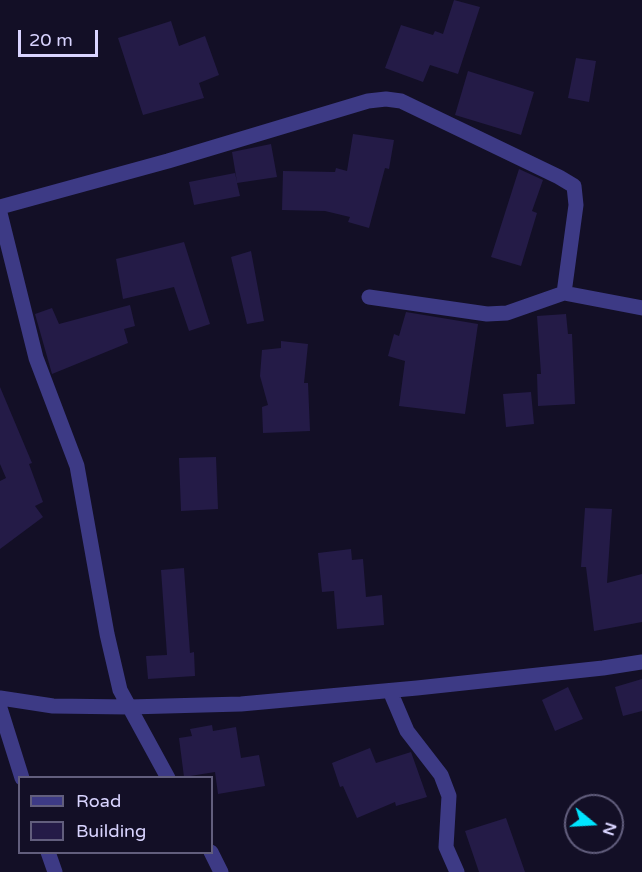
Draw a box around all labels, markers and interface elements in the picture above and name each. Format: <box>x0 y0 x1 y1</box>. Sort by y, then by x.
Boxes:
scale bar <box>21 18 100 56</box>
text: 20 m <box>29 29 73 51</box>
legend <box>18 776 213 854</box>
text: Road <box>76 790 121 812</box>
north arrow <box>564 794 624 854</box>
text: Building <box>76 820 146 842</box>
text: N <box>598 820 621 838</box>

